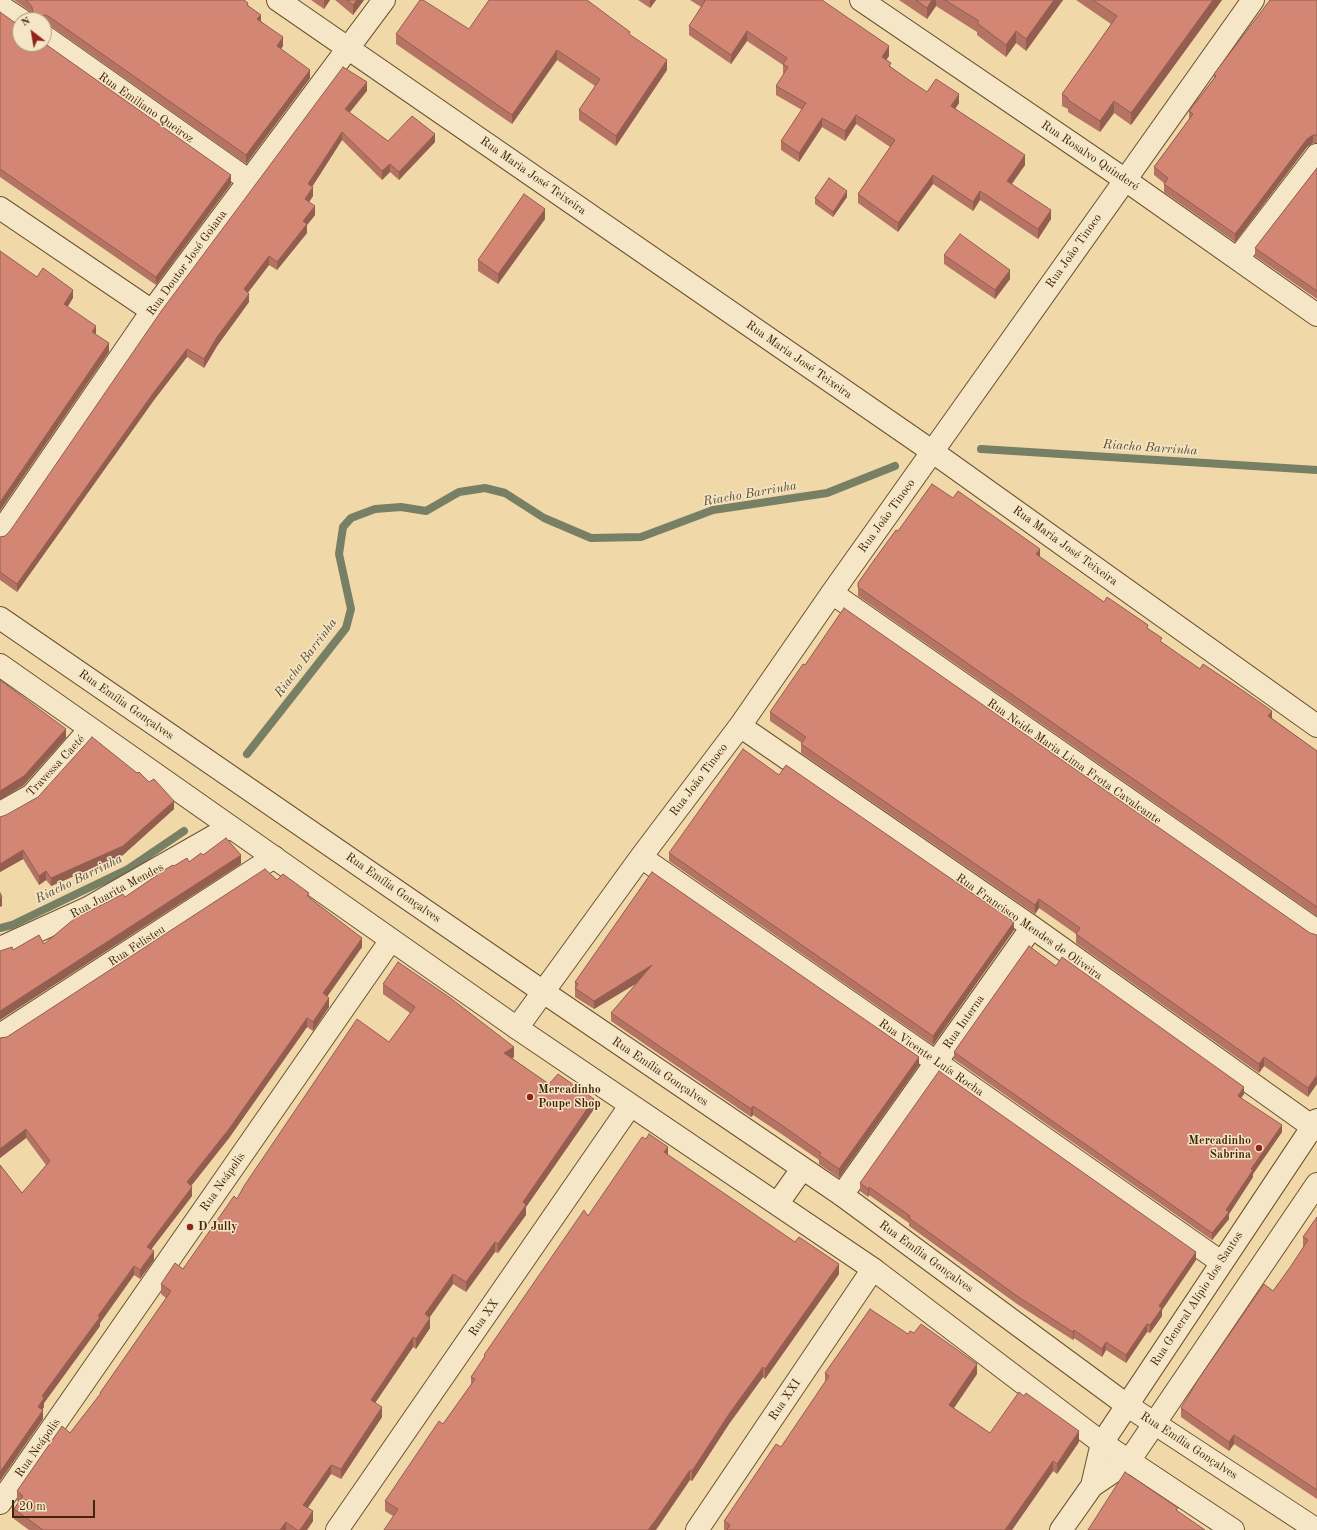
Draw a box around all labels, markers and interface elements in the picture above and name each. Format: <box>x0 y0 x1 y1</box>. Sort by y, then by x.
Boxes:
north arrow <box>12 12 52 52</box>
text: N <box>20 15 33 29</box>
street label: Rua Emiliano Queiroz <box>95 70 197 146</box>
street label: Rua Rosalvo Quinderé <box>1038 118 1142 194</box>
street label: Rua Maria José Teixeira <box>477 134 589 218</box>
street label: Rua Doutor José Goiana <box>144 207 230 319</box>
street label: Rua João Tinoco <box>1043 211 1105 291</box>
street label: Rua Maria José Teixeira <box>743 318 855 402</box>
water label: Riacho Barrinha <box>1102 437 1198 459</box>
street label: Rua João Tinoco <box>855 476 919 556</box>
water label: Riacho Barrinha <box>702 478 798 510</box>
street label: Rua Maria José Teixeira <box>1010 503 1120 589</box>
water label: Riacho Barrinha <box>271 615 341 701</box>
street label: Rua Emília Gonçalves <box>76 667 176 743</box>
street label: Rua Neide Maria Lima Frota Cavalcante <box>984 696 1164 828</box>
street label: Travessa Caeté <box>24 732 88 800</box>
street label: Rua João Tinoco <box>667 741 731 819</box>
street label: Rua Emília Gonçalves <box>343 850 443 926</box>
water label: Riacho Barrinha <box>33 851 125 907</box>
street label: Rua Juarita Mendes <box>68 860 166 922</box>
street label: Rua Francisco Mendes de Oliveira <box>953 871 1105 983</box>
street label: Rua Felisteu <box>106 922 168 970</box>
street label: Rua Interna <box>940 992 988 1052</box>
street label: Rua Vicente Luís Rocha <box>876 1016 986 1100</box>
street label: Rua Emília Gonçalves <box>609 1034 711 1110</box>
place label: Mercadinho Poupe Shop <box>538 1083 601 1111</box>
marker: Mercadinho Poupe Shop <box>525 1092 535 1102</box>
place label: Mercadinho Sabrina <box>1188 1134 1251 1162</box>
marker: Mercadinho Sabrina <box>1254 1143 1264 1153</box>
street label: Rua Neápolis <box>197 1150 249 1214</box>
street label: Rua Emília Gonçalves <box>876 1218 976 1296</box>
place label: D Jully <box>198 1220 238 1234</box>
marker: D Jully <box>185 1222 195 1232</box>
street label: Rua General Alípio dos Santos <box>1148 1229 1246 1369</box>
street label: Rua XX <box>466 1297 502 1339</box>
street label: Rua XXI <box>766 1376 804 1424</box>
street label: Rua Emília Gonçalves <box>1138 1409 1240 1483</box>
street label: Rua Neápolis <box>12 1416 64 1480</box>
scale bar <box>14 1492 97 1518</box>
text: 20 m <box>19 1501 46 1513</box>

